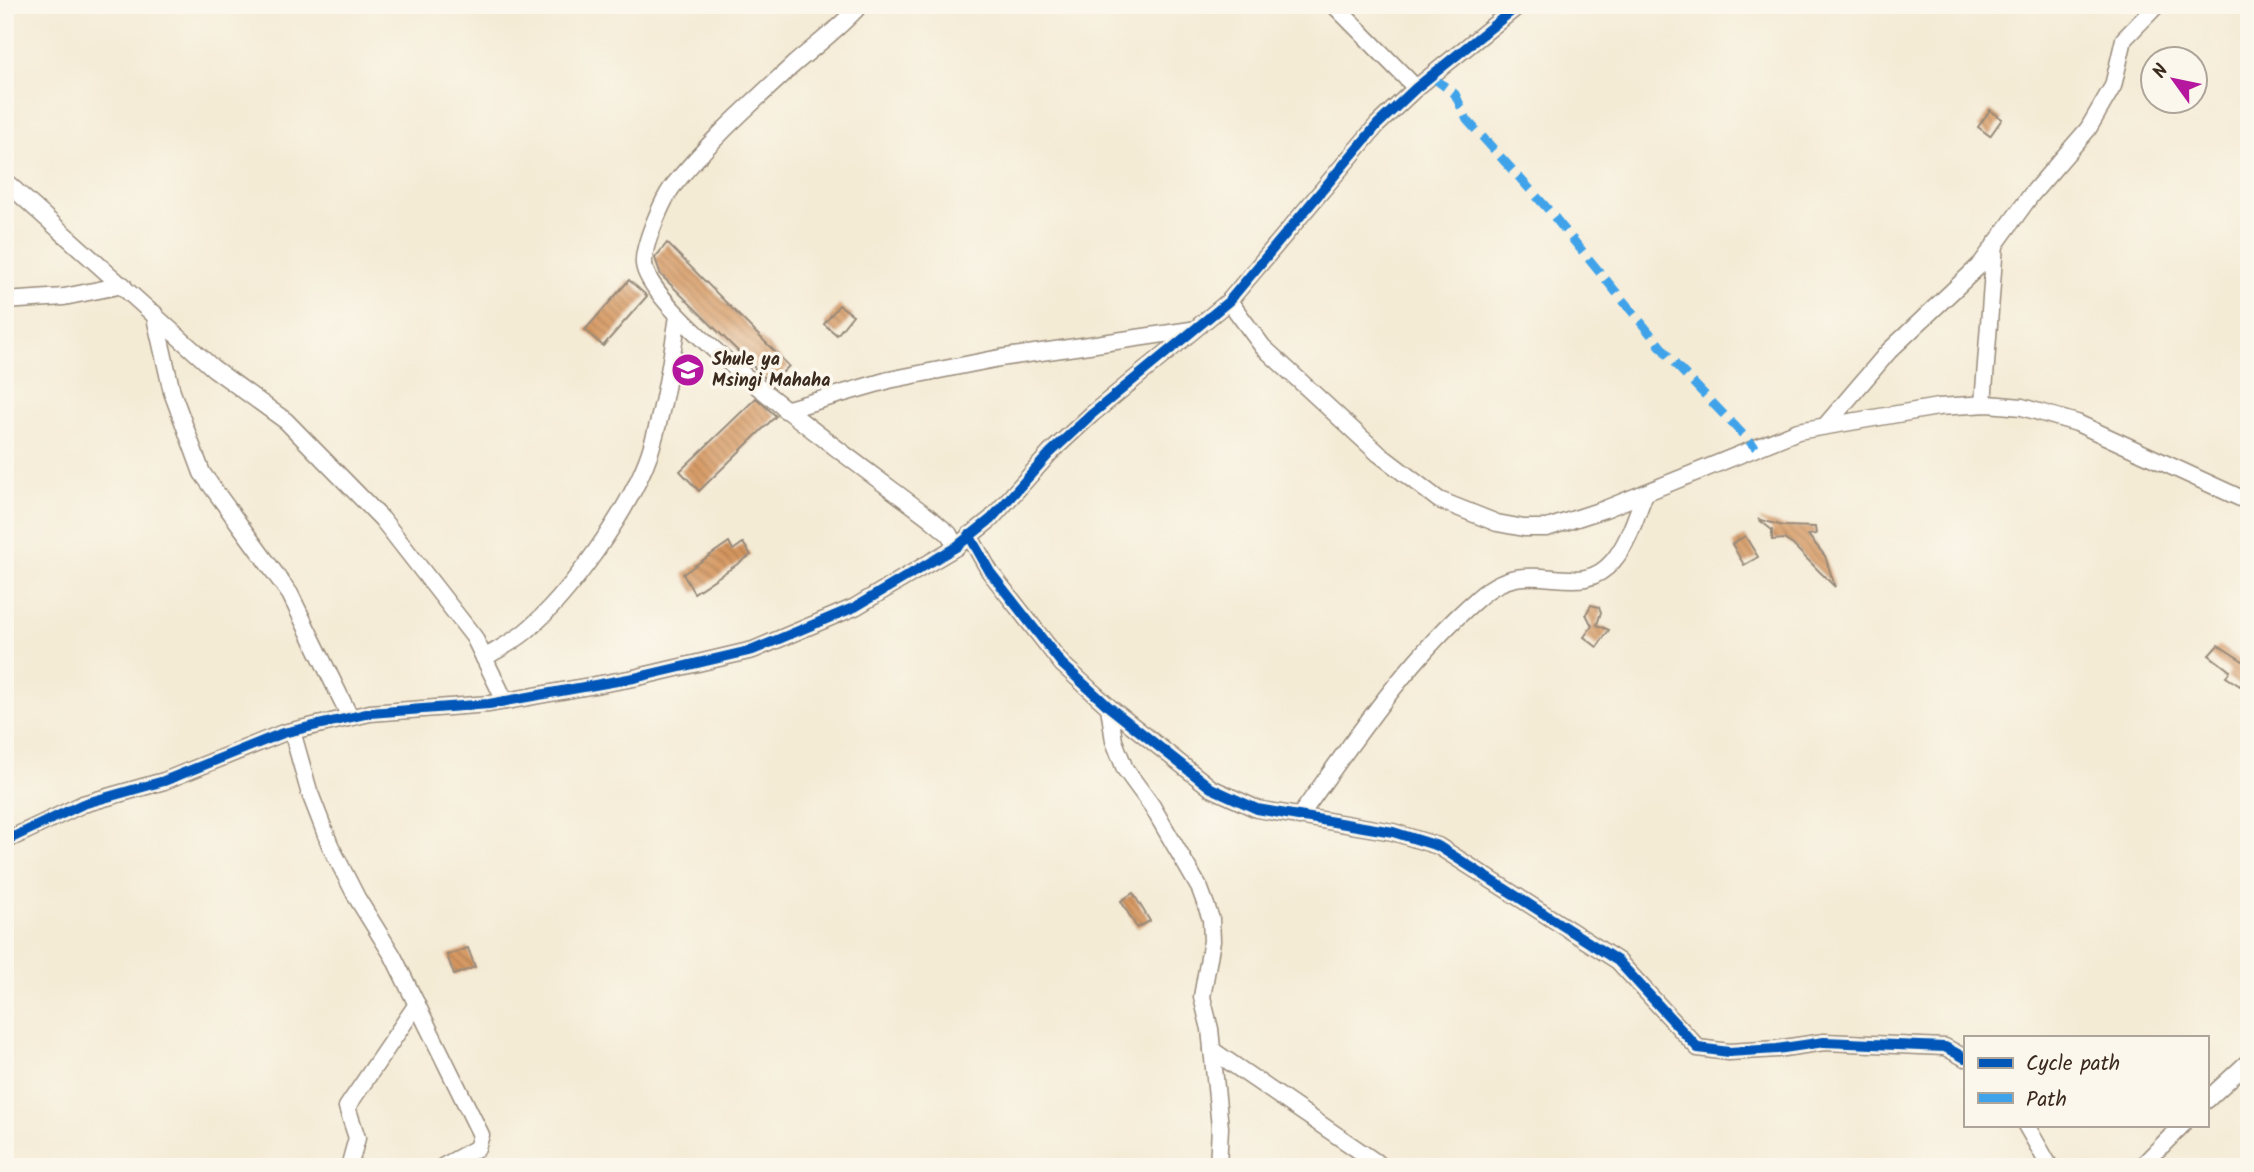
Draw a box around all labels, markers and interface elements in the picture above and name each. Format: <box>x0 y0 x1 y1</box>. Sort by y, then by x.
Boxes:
north arrow <box>2138 46 2208 116</box>
text: N <box>2146 59 2177 85</box>
place label: Shule ya Msingi Mahaha <box>712 346 830 396</box>
school or university icon: Shule ya Msingi Mahaha <box>669 351 707 389</box>
legend <box>1964 1036 2208 1126</box>
text: Cycle path <box>2026 1048 2120 1081</box>
text: Path <box>2026 1084 2067 1117</box>

